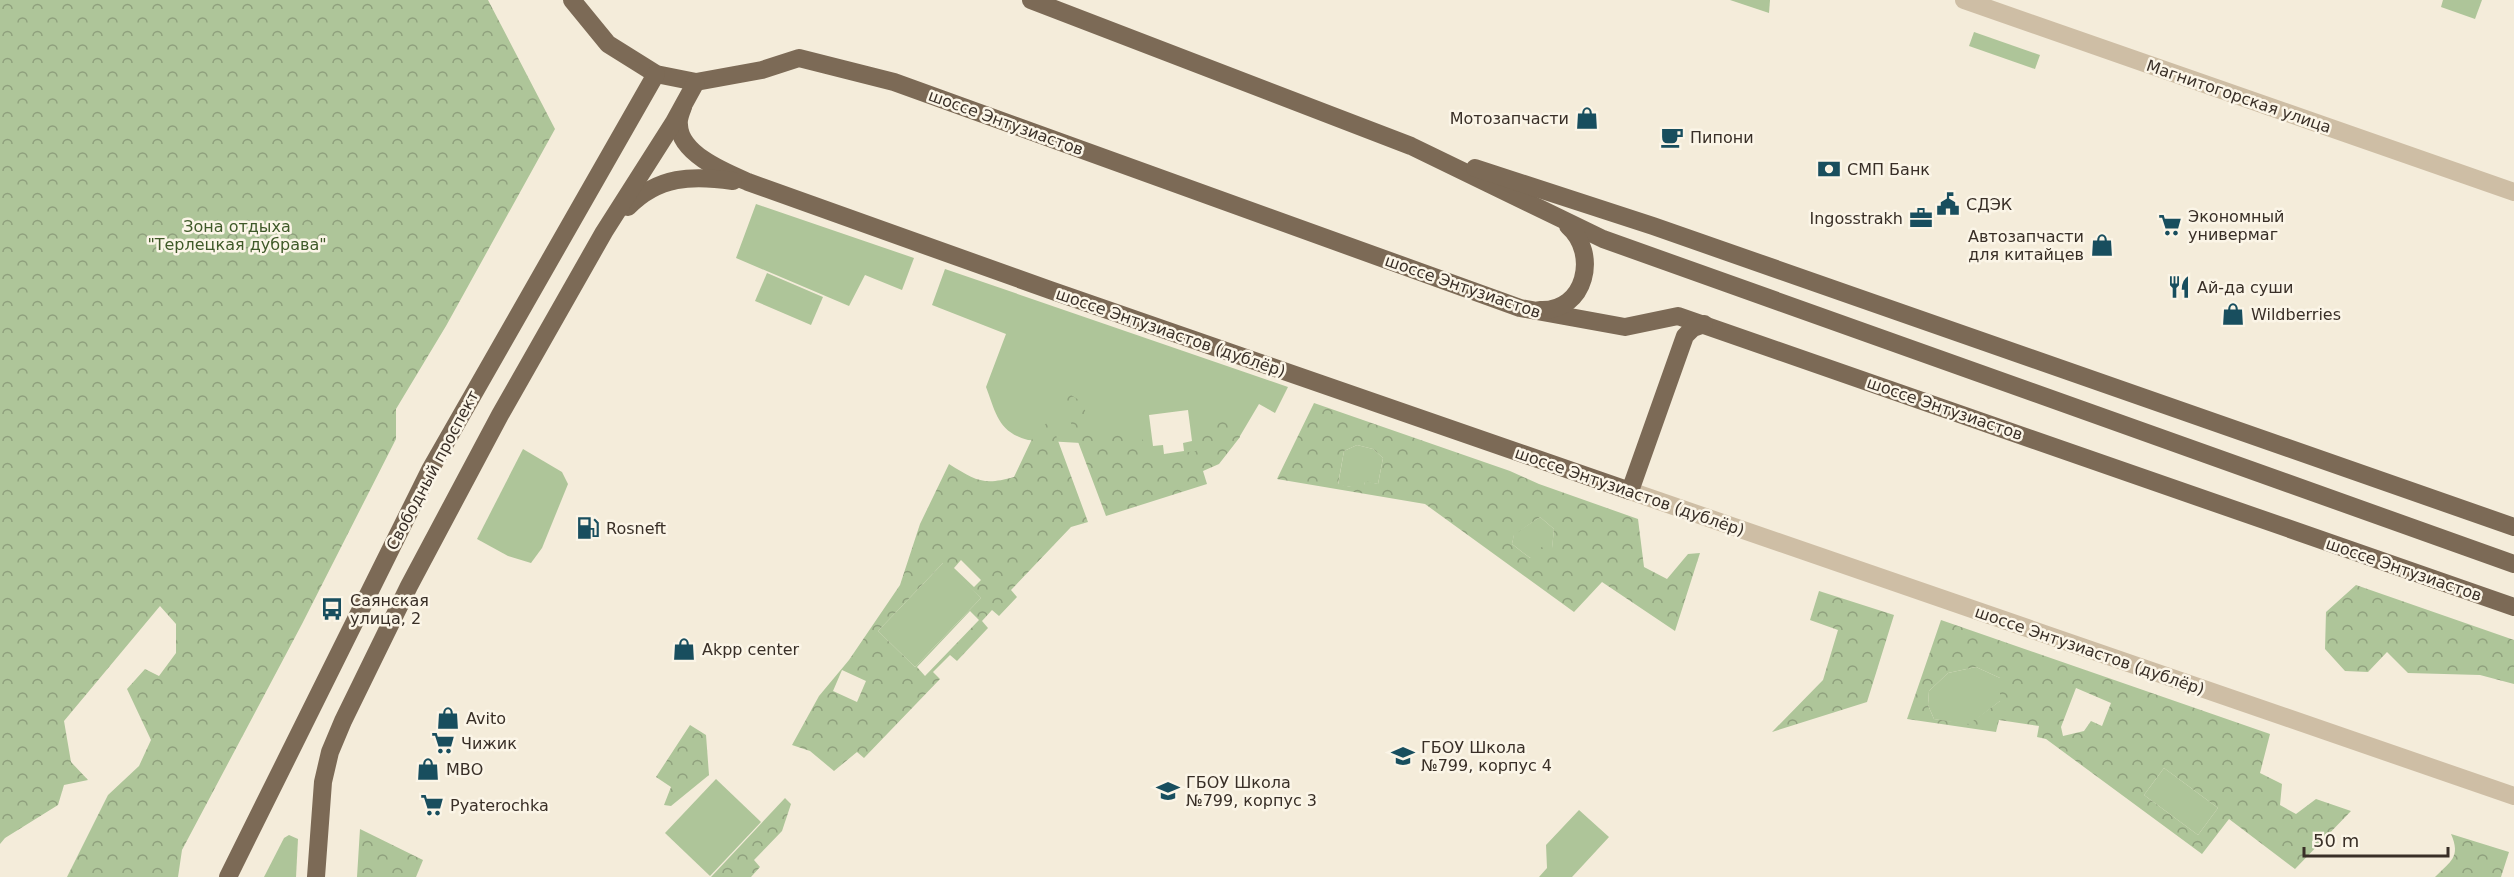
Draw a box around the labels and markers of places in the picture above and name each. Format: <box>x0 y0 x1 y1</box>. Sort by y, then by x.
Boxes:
shop icon: Мотозапчасти <box>1574 105 1600 131</box>
place label: Мотозапчасти <box>1450 109 1569 128</box>
cafe icon: Пипони <box>1659 124 1685 150</box>
place label: Пипони <box>1690 128 1754 147</box>
bank icon: СМП Банк <box>1816 156 1842 182</box>
place label: СМП Банк <box>1847 160 1930 179</box>
public building icon: СДЭК <box>1935 191 1961 217</box>
place label: СДЭК <box>1966 195 2013 214</box>
office icon: Ingosstrakh <box>1908 205 1934 231</box>
place label: Экономный универмаг <box>2188 207 2284 244</box>
place label: Ingosstrakh <box>1809 209 1903 228</box>
supermarket icon: Экономный универмаг <box>2157 212 2183 238</box>
place label: Автозапчасти для китайцев <box>1968 227 2084 264</box>
shop icon: Автозапчасти для китайцев <box>2089 232 2115 258</box>
restaurant icon: Ай-да суши <box>2166 274 2192 300</box>
place label: Ай-да суши <box>2197 278 2293 297</box>
shop icon: Wildberries <box>2220 301 2246 327</box>
place label: Wildberries <box>2251 305 2341 324</box>
fuel station icon: Rosneft <box>575 515 601 541</box>
place label: Rosneft <box>606 519 666 538</box>
place label: Саянская улица, 2 <box>350 591 429 628</box>
bus stop icon: Саянская улица, 2 <box>319 596 345 622</box>
shop icon: Akpp center <box>671 636 697 662</box>
place label: Akpp center <box>702 640 800 659</box>
shop icon: Avito <box>435 705 461 731</box>
place label: Avito <box>466 709 506 728</box>
supermarket icon: Чижик <box>430 730 456 756</box>
place label: Чижик <box>461 734 517 753</box>
place label: ГБОУ Школа №799, корпус 4 <box>1421 738 1552 775</box>
school or university icon: ГБОУ Школа №799, корпус 4 <box>1390 743 1416 769</box>
shop icon: МВО <box>415 756 441 782</box>
place label: МВО <box>446 760 483 779</box>
place label: ГБОУ Школа №799, корпус 3 <box>1186 773 1317 810</box>
school or university icon: ГБОУ Школа №799, корпус 3 <box>1155 778 1181 804</box>
supermarket icon: Pyaterochka <box>419 792 445 818</box>
place label: Pyaterochka <box>450 796 549 815</box>

